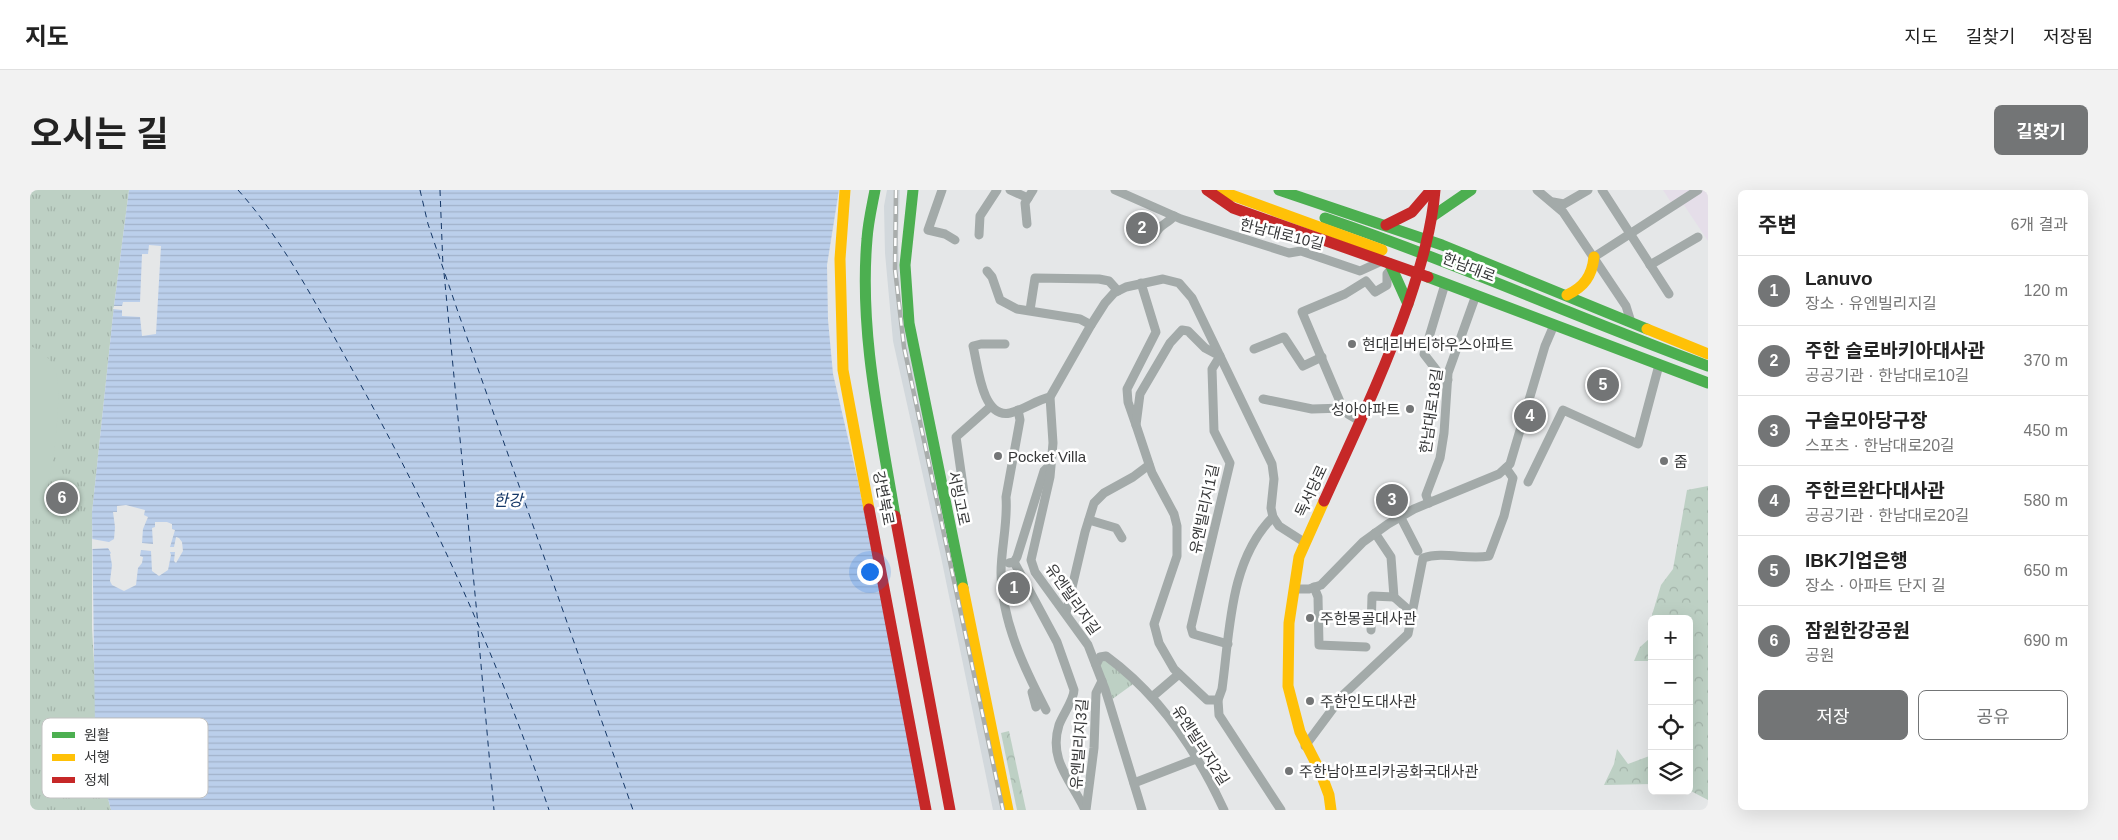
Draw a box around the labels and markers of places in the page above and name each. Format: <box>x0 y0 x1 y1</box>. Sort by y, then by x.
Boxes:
pin: 2 <box>1126 209 1158 247</box>
place label: 현대리버티하우스아파트 <box>1362 336 1514 353</box>
marker: 현대리버티하우스아파트 <box>1346 338 1358 350</box>
pin: 5 <box>1587 366 1619 404</box>
pin: 4 <box>1514 397 1546 435</box>
place label: 성아아파트 <box>1331 401 1400 418</box>
marker: 성아아파트 <box>1404 403 1416 415</box>
place label: Pocket Villa <box>1008 448 1087 465</box>
marker: Pocket Villa <box>992 450 1004 462</box>
place label: 줌 <box>1674 453 1688 470</box>
marker: 줌 <box>1658 455 1670 467</box>
pin: 6 <box>46 479 78 517</box>
pin: 3 <box>1376 481 1408 519</box>
pin: 1 <box>998 569 1030 607</box>
place label: 주한몽골대사관 <box>1320 610 1417 627</box>
marker: 주한몽골대사관 <box>1304 612 1316 624</box>
place label: 주한인도대사관 <box>1320 693 1417 710</box>
marker: 주한인도대사관 <box>1304 695 1316 707</box>
place label: 주한남아프리카공화국대사관 <box>1299 763 1479 780</box>
marker: 주한남아프리카공화국대사관 <box>1283 765 1295 777</box>

